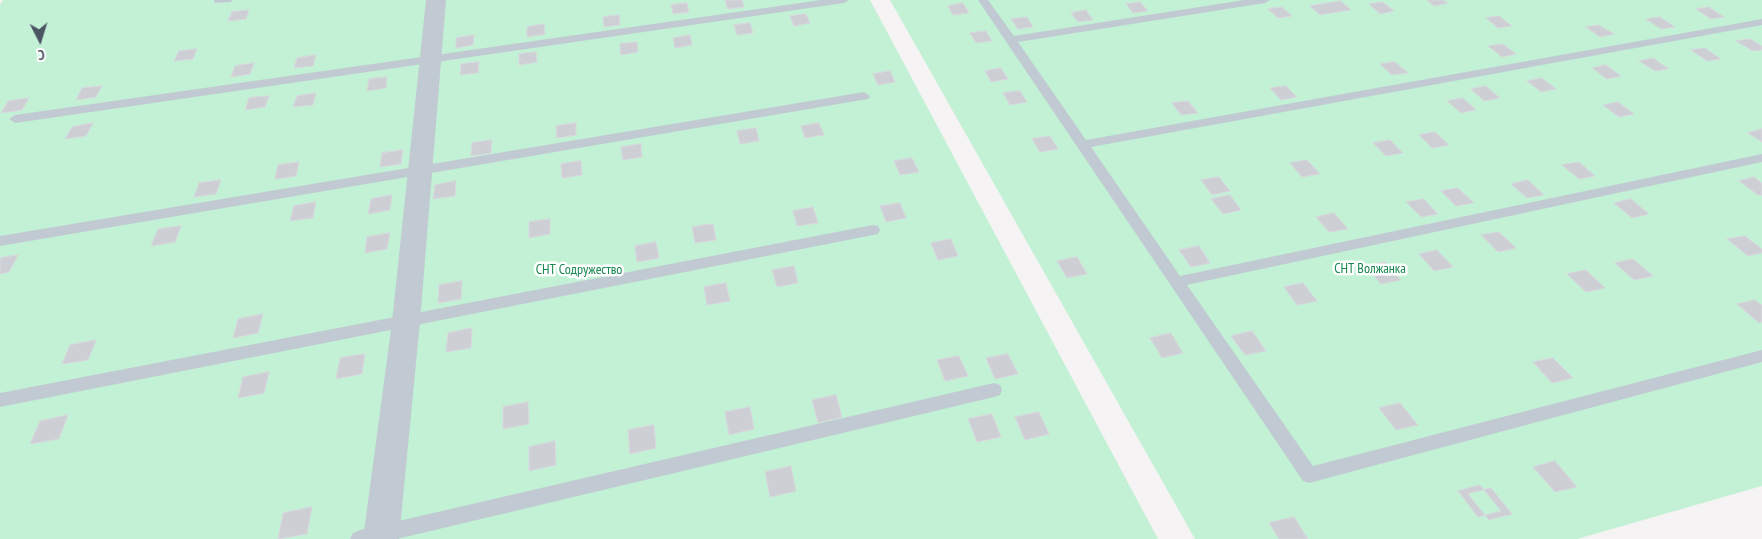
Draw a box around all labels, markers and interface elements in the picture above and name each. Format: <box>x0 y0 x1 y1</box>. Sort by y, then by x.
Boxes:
north arrow <box>15 15 65 65</box>
text: С <box>37 46 45 64</box>
park label: СНТ Волжанка <box>1334 261 1406 277</box>
park label: СНТ Содружество <box>536 262 622 278</box>

